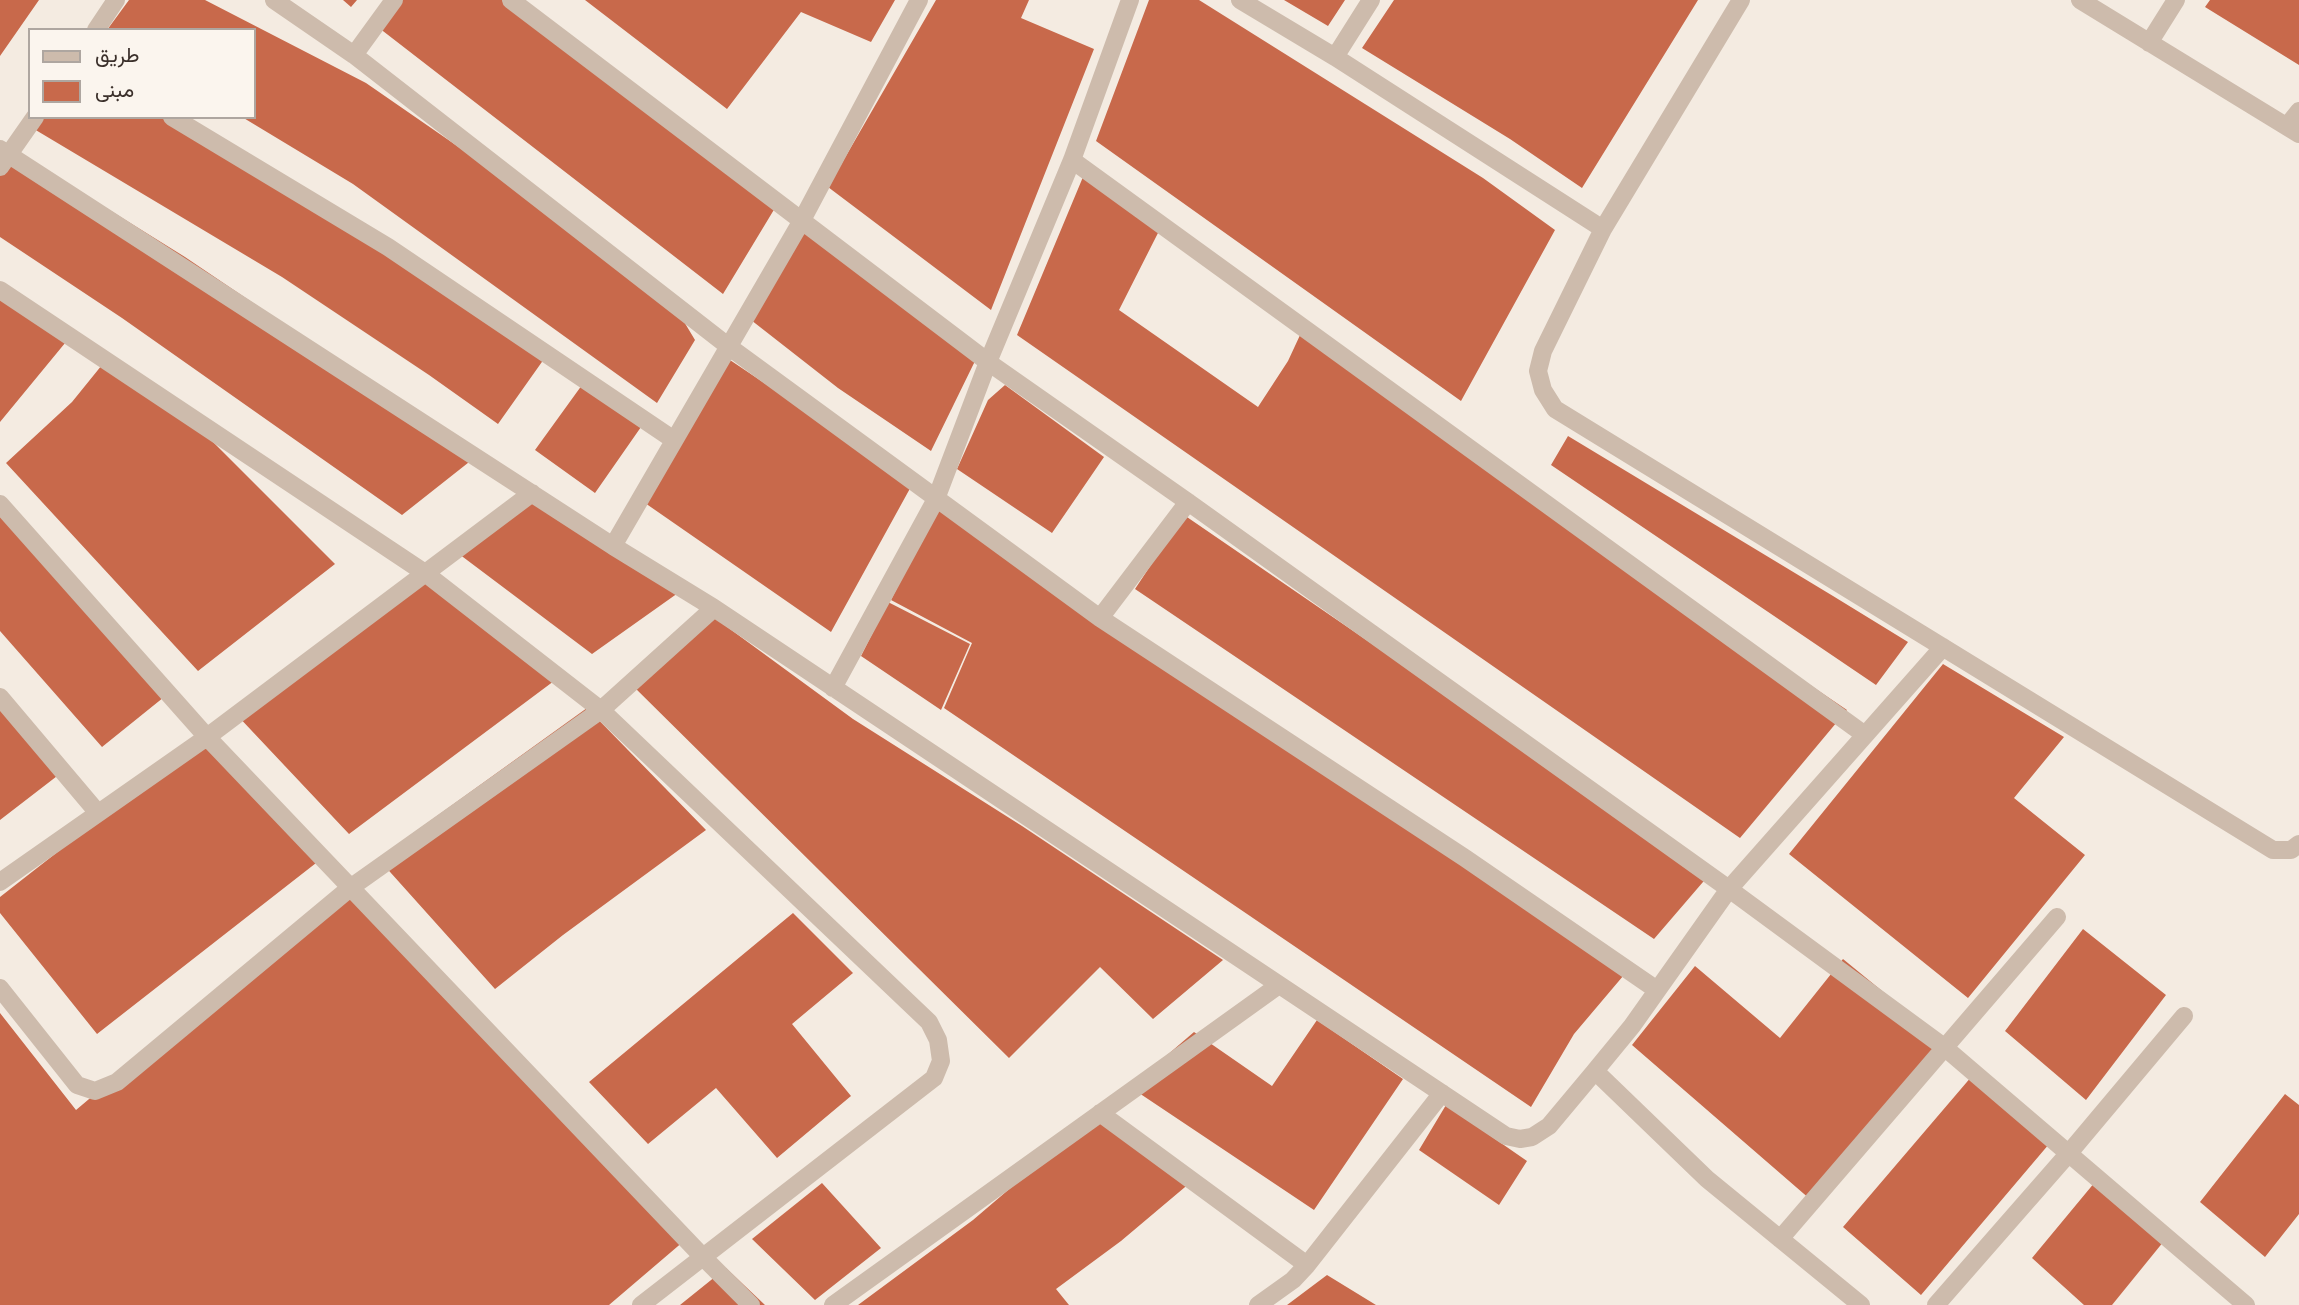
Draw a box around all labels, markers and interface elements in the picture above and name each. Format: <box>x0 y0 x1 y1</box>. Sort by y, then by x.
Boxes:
legend <box>28 28 256 119</box>
text: طريق <box>95 43 140 70</box>
text: مبنى <box>95 78 134 105</box>

